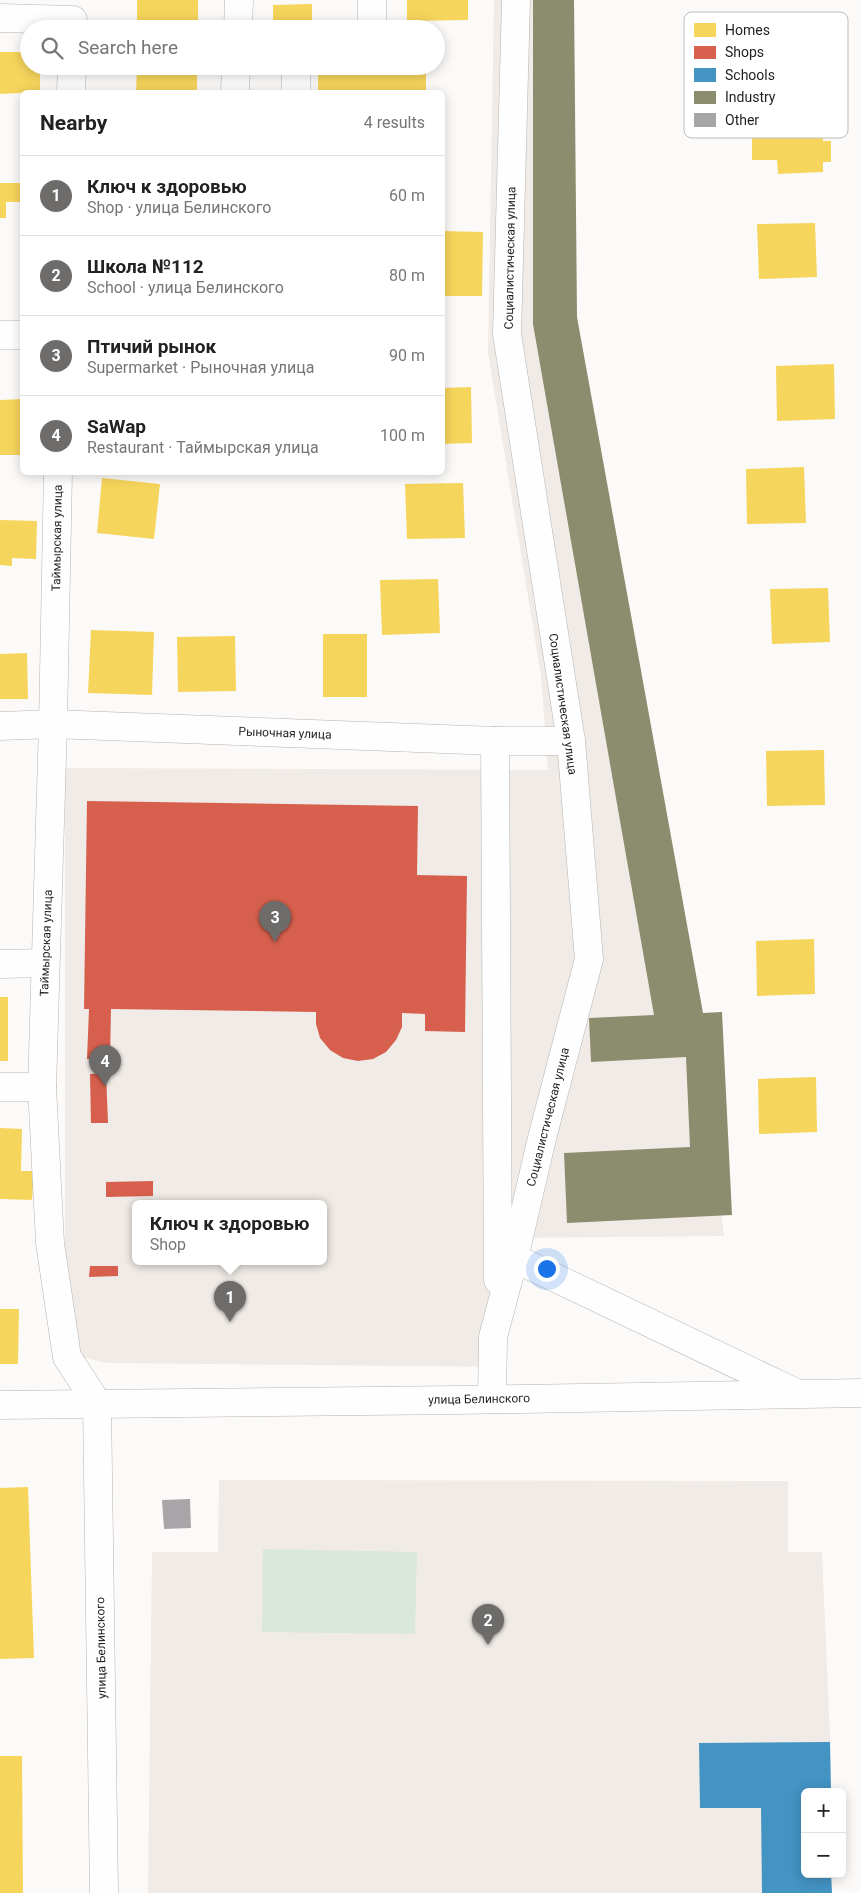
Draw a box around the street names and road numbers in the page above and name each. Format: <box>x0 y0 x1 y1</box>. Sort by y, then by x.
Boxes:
street label: Социалистическая улица <box>502 187 518 329</box>
street label: Таймырская улица <box>49 485 65 591</box>
street label: Социалистическая улица <box>546 632 580 776</box>
street label: Рыночная улица <box>238 724 332 742</box>
street label: Таймырская улица <box>37 889 55 997</box>
street label: Социалистическая улица <box>524 1046 572 1188</box>
street label: улица Белинского <box>428 1391 530 1407</box>
street label: улица Белинского <box>93 1597 109 1699</box>

